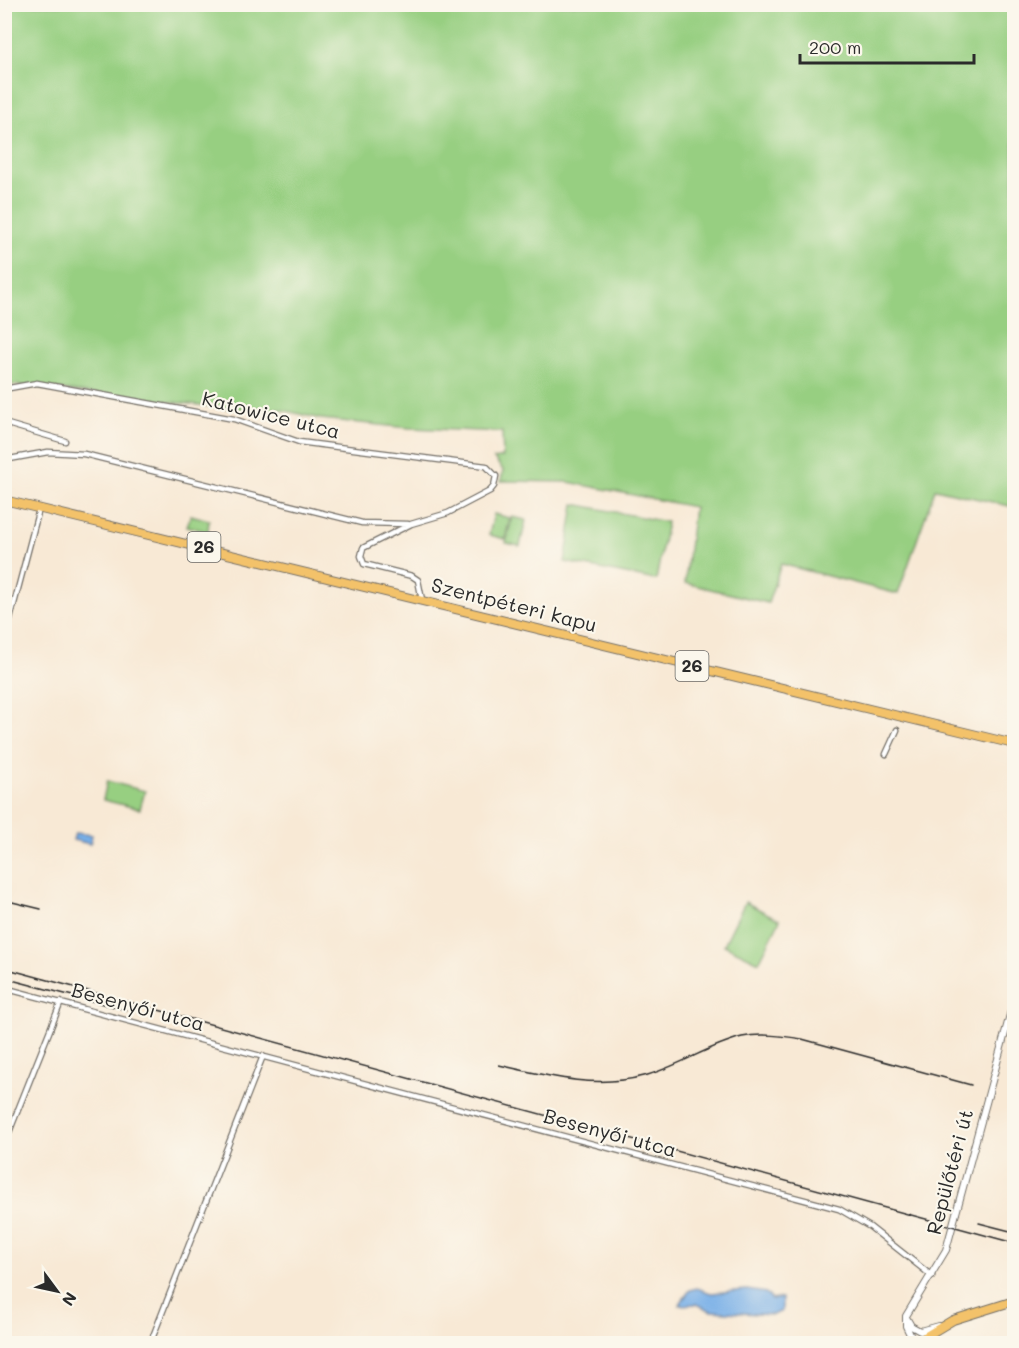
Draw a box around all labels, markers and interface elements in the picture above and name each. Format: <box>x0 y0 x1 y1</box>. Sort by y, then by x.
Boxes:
scale bar <box>800 27 974 65</box>
text: 200 m <box>809 35 861 59</box>
street label: Katowice utca <box>199 384 343 444</box>
road number: 26 <box>188 532 220 562</box>
street label: Szentpéteri kapu <box>429 571 600 637</box>
road number: 26 <box>676 651 708 681</box>
street label: Besenyői utca <box>69 976 208 1036</box>
street label: Besenyői utca <box>541 1102 680 1162</box>
street label: Repülőtéri út <box>920 1106 978 1237</box>
north arrow <box>27 1261 87 1321</box>
text: N <box>58 1289 82 1310</box>

